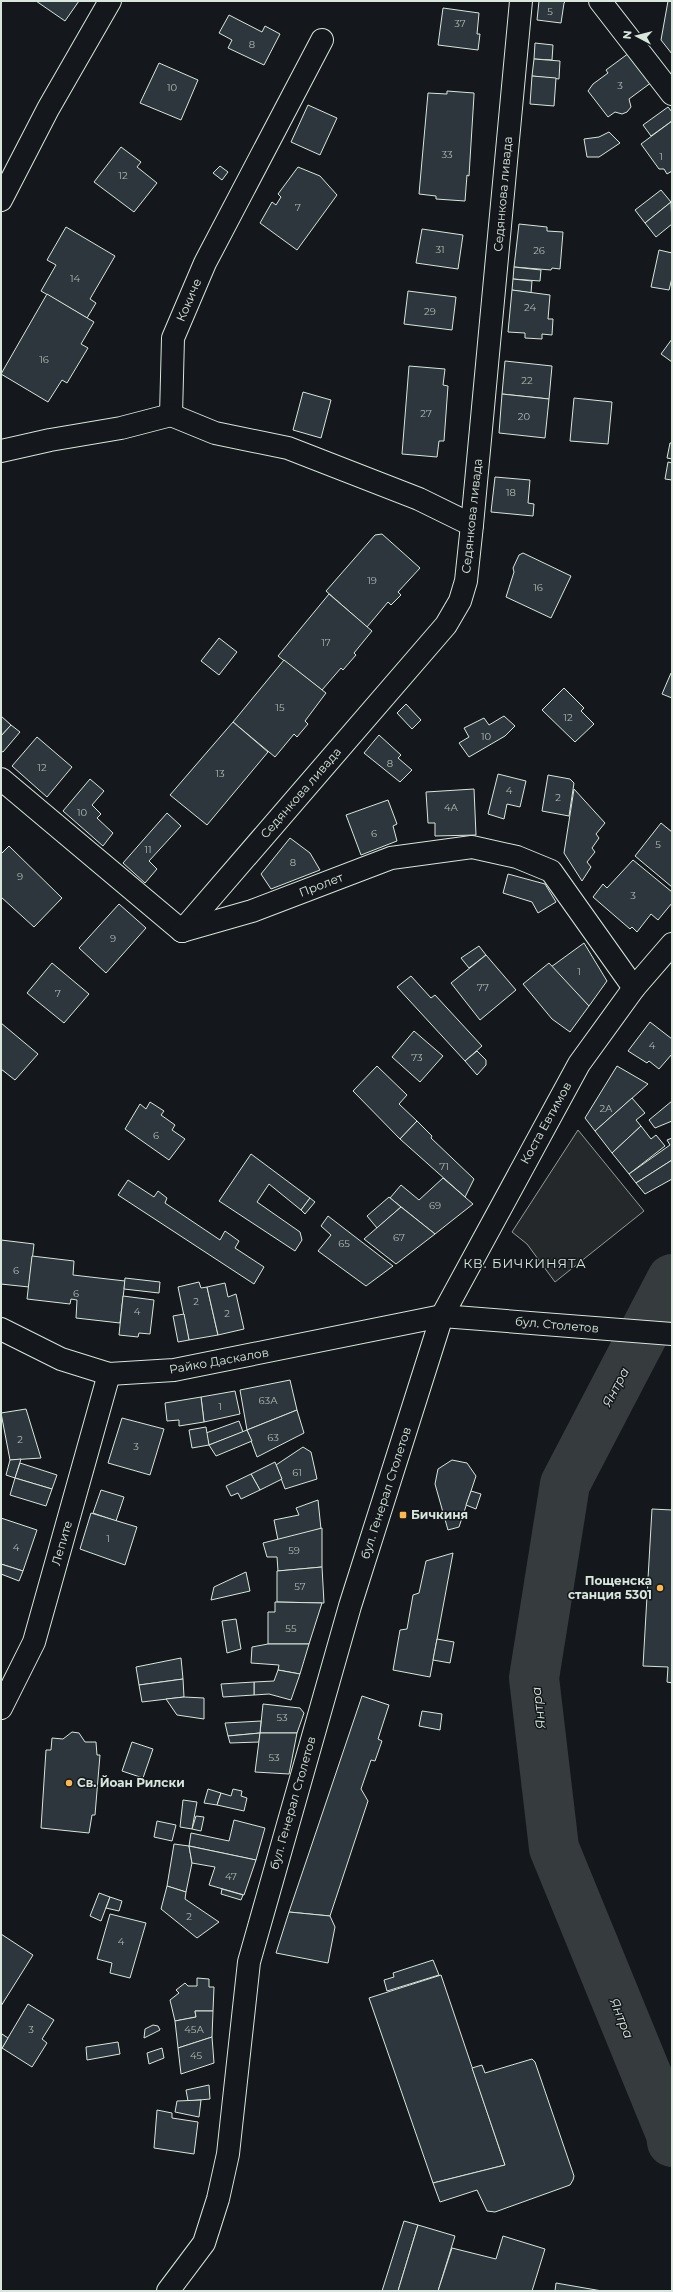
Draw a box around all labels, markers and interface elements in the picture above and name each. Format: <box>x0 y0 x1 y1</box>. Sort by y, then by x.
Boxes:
house number: 5 <box>547 5 553 18</box>
north arrow <box>617 16 657 56</box>
house number: 37 <box>454 17 466 30</box>
text: N <box>620 30 635 40</box>
house number: 8 <box>249 38 255 51</box>
house number: 3 <box>617 79 623 92</box>
house number: 10 <box>167 81 177 94</box>
street label: Седянкова ливада <box>490 136 515 252</box>
house number: 33 <box>441 148 453 161</box>
house number: 1 <box>659 150 663 163</box>
house number: 12 <box>118 169 128 182</box>
house number: 7 <box>295 201 301 214</box>
house number: 31 <box>435 243 445 256</box>
house number: 26 <box>533 244 545 257</box>
house number: 14 <box>70 272 80 285</box>
street label: Кокиче <box>173 276 204 324</box>
house number: 24 <box>524 301 536 314</box>
house number: 29 <box>424 305 436 318</box>
house number: 16 <box>39 353 49 366</box>
house number: 22 <box>521 374 533 387</box>
house number: 27 <box>420 407 432 420</box>
house number: 20 <box>518 410 531 423</box>
street label: Седянкова ливада <box>458 458 485 574</box>
house number: 18 <box>506 486 516 499</box>
house number: 19 <box>367 574 377 587</box>
house number: 16 <box>533 581 543 594</box>
house number: 17 <box>321 636 331 649</box>
house number: 15 <box>275 701 285 714</box>
house number: 12 <box>563 711 573 724</box>
house number: 10 <box>481 730 491 743</box>
street label: Седянкова ливада <box>257 744 344 841</box>
house number: 8 <box>387 757 393 770</box>
house number: 12 <box>37 761 47 774</box>
house number: 13 <box>215 767 225 780</box>
house number: 4 <box>506 784 513 797</box>
house number: 2 <box>555 791 561 804</box>
house number: 4А <box>444 801 459 814</box>
house number: 10 <box>77 806 87 819</box>
house number: 6 <box>371 827 377 840</box>
house number: 5 <box>655 838 661 851</box>
house number: 11 <box>144 843 152 856</box>
house number: 8 <box>290 856 296 869</box>
street label: Пролет <box>297 869 345 900</box>
house number: 9 <box>17 870 23 883</box>
house number: 3 <box>630 889 636 902</box>
house number: 9 <box>110 932 116 945</box>
house number: 1 <box>577 965 581 978</box>
house number: 77 <box>477 981 489 994</box>
house number: 7 <box>55 987 61 1000</box>
house number: 4 <box>649 1039 656 1052</box>
house number: 73 <box>411 1051 423 1064</box>
street label: Коста Евтимов <box>517 1079 574 1166</box>
house number: 2А <box>599 1102 613 1115</box>
house number: 6 <box>153 1129 159 1142</box>
house number: 71 <box>439 1160 449 1173</box>
house number: 69 <box>429 1199 441 1212</box>
house number: 67 <box>393 1231 405 1244</box>
house number: 65 <box>338 1237 350 1250</box>
district label: КВ. БИЧКИНЯТА <box>463 1255 587 1271</box>
house number: 6 <box>13 1264 19 1277</box>
house number: 6 <box>73 1287 79 1300</box>
house number: 2 <box>193 1295 199 1308</box>
house number: 4 <box>134 1305 141 1318</box>
house number: 2 <box>224 1307 230 1320</box>
street label: бул. Столетов <box>515 1313 599 1336</box>
street label: Райко Даскалов <box>168 1344 270 1377</box>
water label: Янтра <box>598 1365 632 1409</box>
house number: 63А <box>258 1394 278 1407</box>
house number: 1 <box>218 1400 222 1413</box>
street label: бул. Генерал Столетов <box>357 1425 414 1561</box>
house number: 63 <box>267 1431 279 1444</box>
house number: 2 <box>17 1433 23 1446</box>
house number: 3 <box>133 1440 139 1453</box>
house number: 61 <box>292 1466 302 1479</box>
place label: Бичкиня <box>411 1507 468 1522</box>
marker: Бичкиня <box>398 1510 408 1520</box>
street label: Лепите <box>48 1519 75 1567</box>
house number: 1 <box>106 1532 110 1545</box>
house number: 4 <box>13 1541 20 1554</box>
house number: 59 <box>288 1544 300 1557</box>
place label: Пощенска станция 5301 <box>568 1573 652 1602</box>
house number: 57 <box>294 1580 306 1593</box>
marker: Пощенска станция 5301 <box>655 1583 665 1593</box>
house number: 55 <box>285 1622 297 1635</box>
water label: Янтра <box>527 1686 549 1730</box>
house number: 53 <box>276 1711 288 1724</box>
street label: бул. Генерал Столетов <box>266 1734 319 1871</box>
house number: 53 <box>268 1751 280 1764</box>
place label: Св. Йоан Рилски <box>77 1775 185 1790</box>
marker: Св. Йоан Рилски <box>64 1778 74 1788</box>
house number: 47 <box>225 1870 237 1883</box>
house number: 2 <box>186 1910 192 1923</box>
house number: 4 <box>118 1935 125 1948</box>
water label: Янтра <box>607 1995 637 2041</box>
house number: 3 <box>28 2023 34 2036</box>
house number: 45А <box>184 2023 204 2036</box>
house number: 45 <box>190 2049 202 2062</box>

